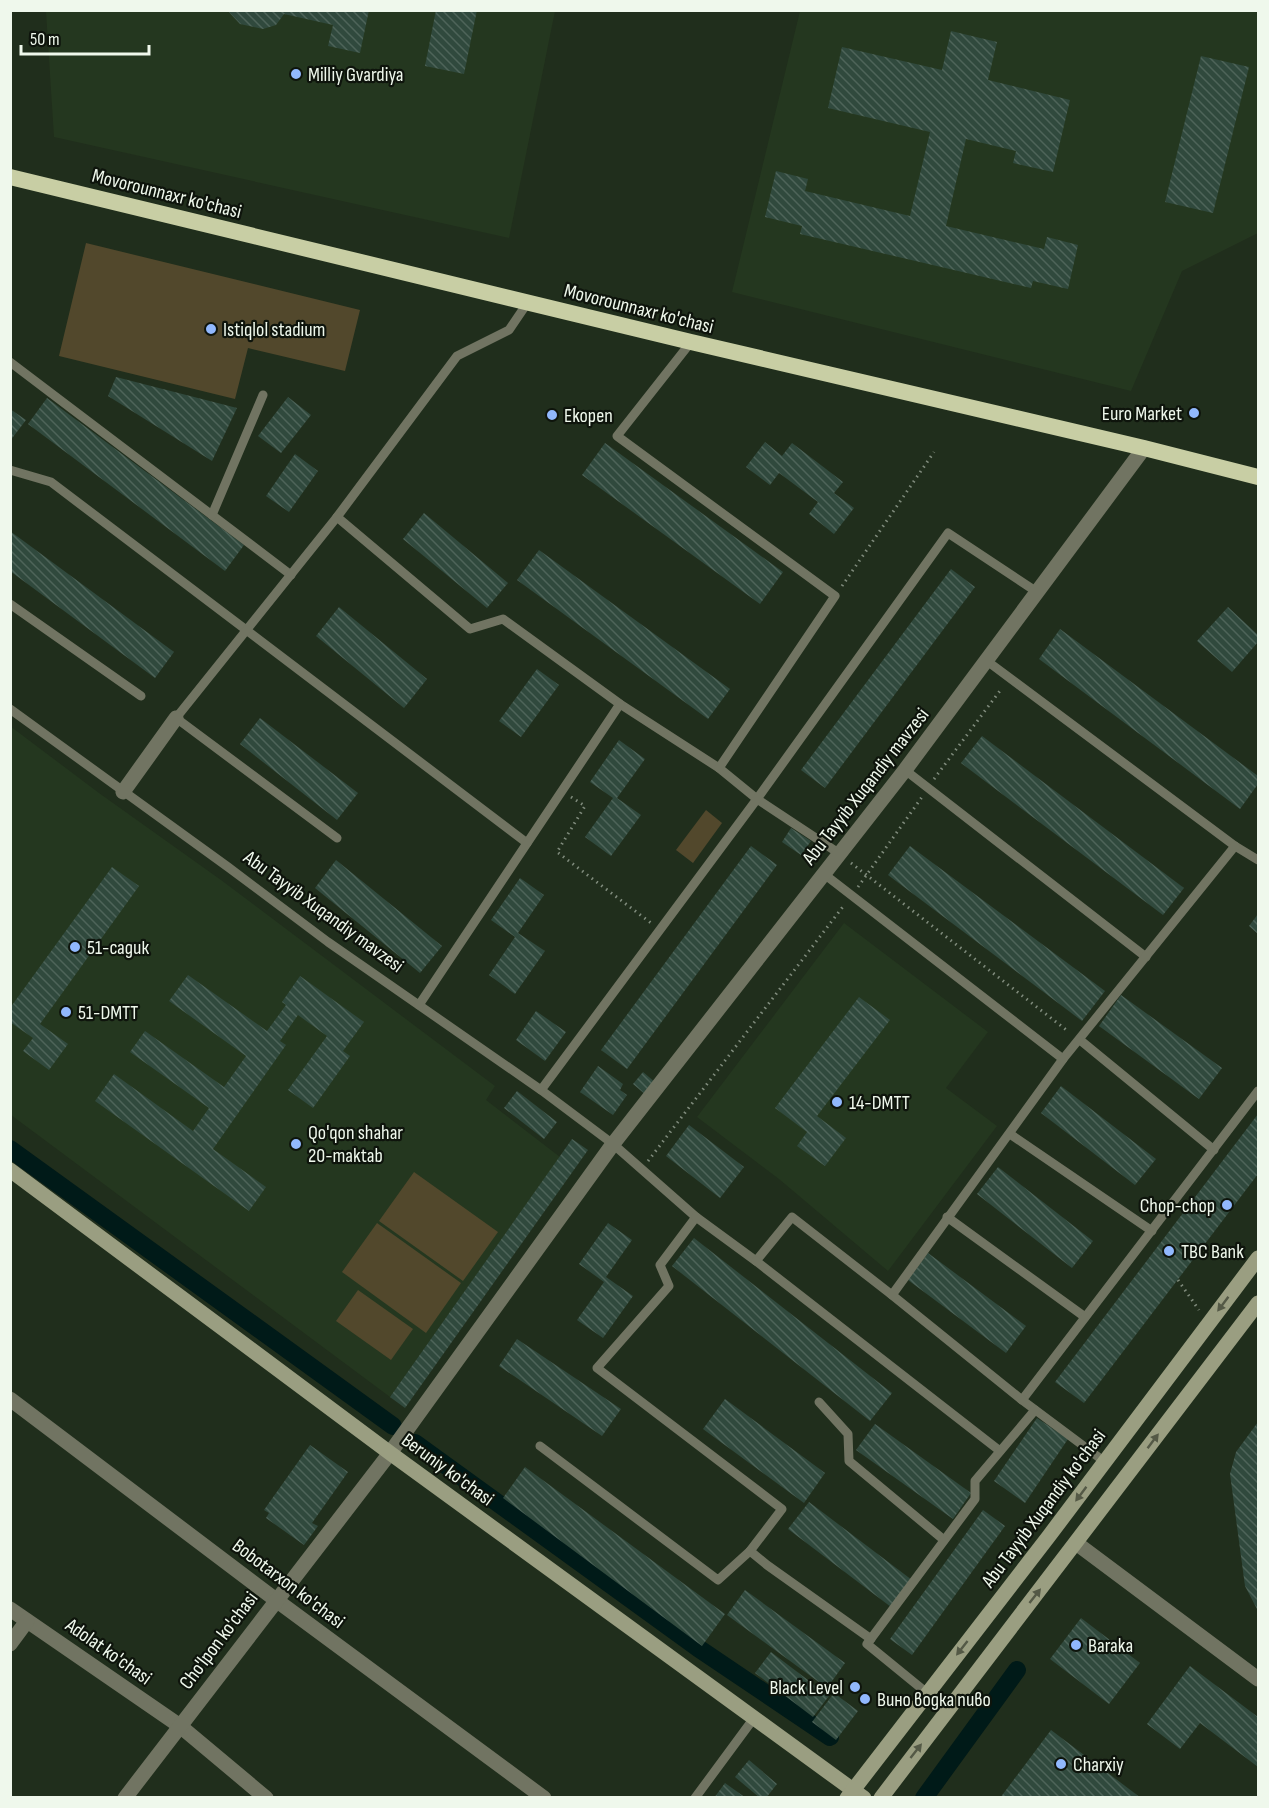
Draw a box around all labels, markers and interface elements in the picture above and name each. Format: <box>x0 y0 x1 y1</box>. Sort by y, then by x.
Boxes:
scale bar <box>21 18 148 56</box>
text: 50 m <box>30 29 60 50</box>
place label: Milliy Gvardiya <box>308 63 404 87</box>
marker: Milliy Gvardiya <box>289 67 303 81</box>
street label: Movorounnaxr ko'chasi <box>90 164 244 224</box>
street label: Movorounnaxr ko'chasi <box>562 279 716 339</box>
place label: Istiqlol stadium <box>223 318 325 342</box>
marker: Istiqlol stadium <box>204 322 218 336</box>
place label: Euro Market <box>1102 402 1182 426</box>
place label: Ekopen <box>564 404 613 428</box>
marker: Euro Market <box>1187 406 1201 420</box>
marker: Ekopen <box>545 408 559 422</box>
street label: Abu Tayyib Xuqandiy mavzesi <box>797 704 934 870</box>
street label: Abu Tayyib Xuqandiy mavzesi <box>238 845 408 978</box>
place label: 51-садик <box>87 936 149 960</box>
marker: 51-садик <box>68 940 82 954</box>
place label: 51-DMTT <box>78 1001 138 1025</box>
marker: 51-DMTT <box>59 1005 73 1019</box>
place label: 14-DMTT <box>849 1091 910 1115</box>
marker: 14-DMTT <box>830 1095 844 1109</box>
place label: Qo'qon shahar 20-maktab <box>308 1121 403 1168</box>
marker: Qo'qon shahar 20-maktab <box>289 1137 303 1151</box>
place label: Chop-chop <box>1140 1194 1215 1218</box>
marker: Chop-chop <box>1220 1198 1234 1212</box>
place label: TBC Bank <box>1181 1240 1244 1264</box>
marker: TBC Bank <box>1162 1244 1176 1258</box>
one-way arrow <box>1218 1297 1230 1312</box>
street label: Abu Tayyib Xuqandiy ko'chasi <box>976 1425 1111 1593</box>
street label: Beruniy ko'chasi <box>397 1428 498 1511</box>
one-way arrow <box>1147 1434 1159 1449</box>
one-way arrow <box>1075 1486 1087 1501</box>
street label: Bobotarxon ko'chasi <box>227 1534 349 1634</box>
street label: Cho'lpon ko'chasi <box>174 1587 263 1694</box>
one-way arrow <box>1028 1589 1040 1604</box>
street label: Adolat ko'chasi <box>60 1613 156 1690</box>
place label: Baraka <box>1088 1634 1133 1658</box>
marker: Baraka <box>1069 1638 1083 1652</box>
one-way arrow <box>955 1640 968 1656</box>
place label: Black Level <box>769 1676 843 1700</box>
marker: Black Level <box>848 1680 862 1694</box>
place label: Вино водка пиво <box>877 1688 991 1712</box>
marker: Вино водка пиво <box>858 1692 872 1706</box>
one-way arrow <box>909 1743 921 1758</box>
place label: Charxiy <box>1073 1753 1124 1777</box>
marker: Charxiy <box>1054 1757 1068 1771</box>

